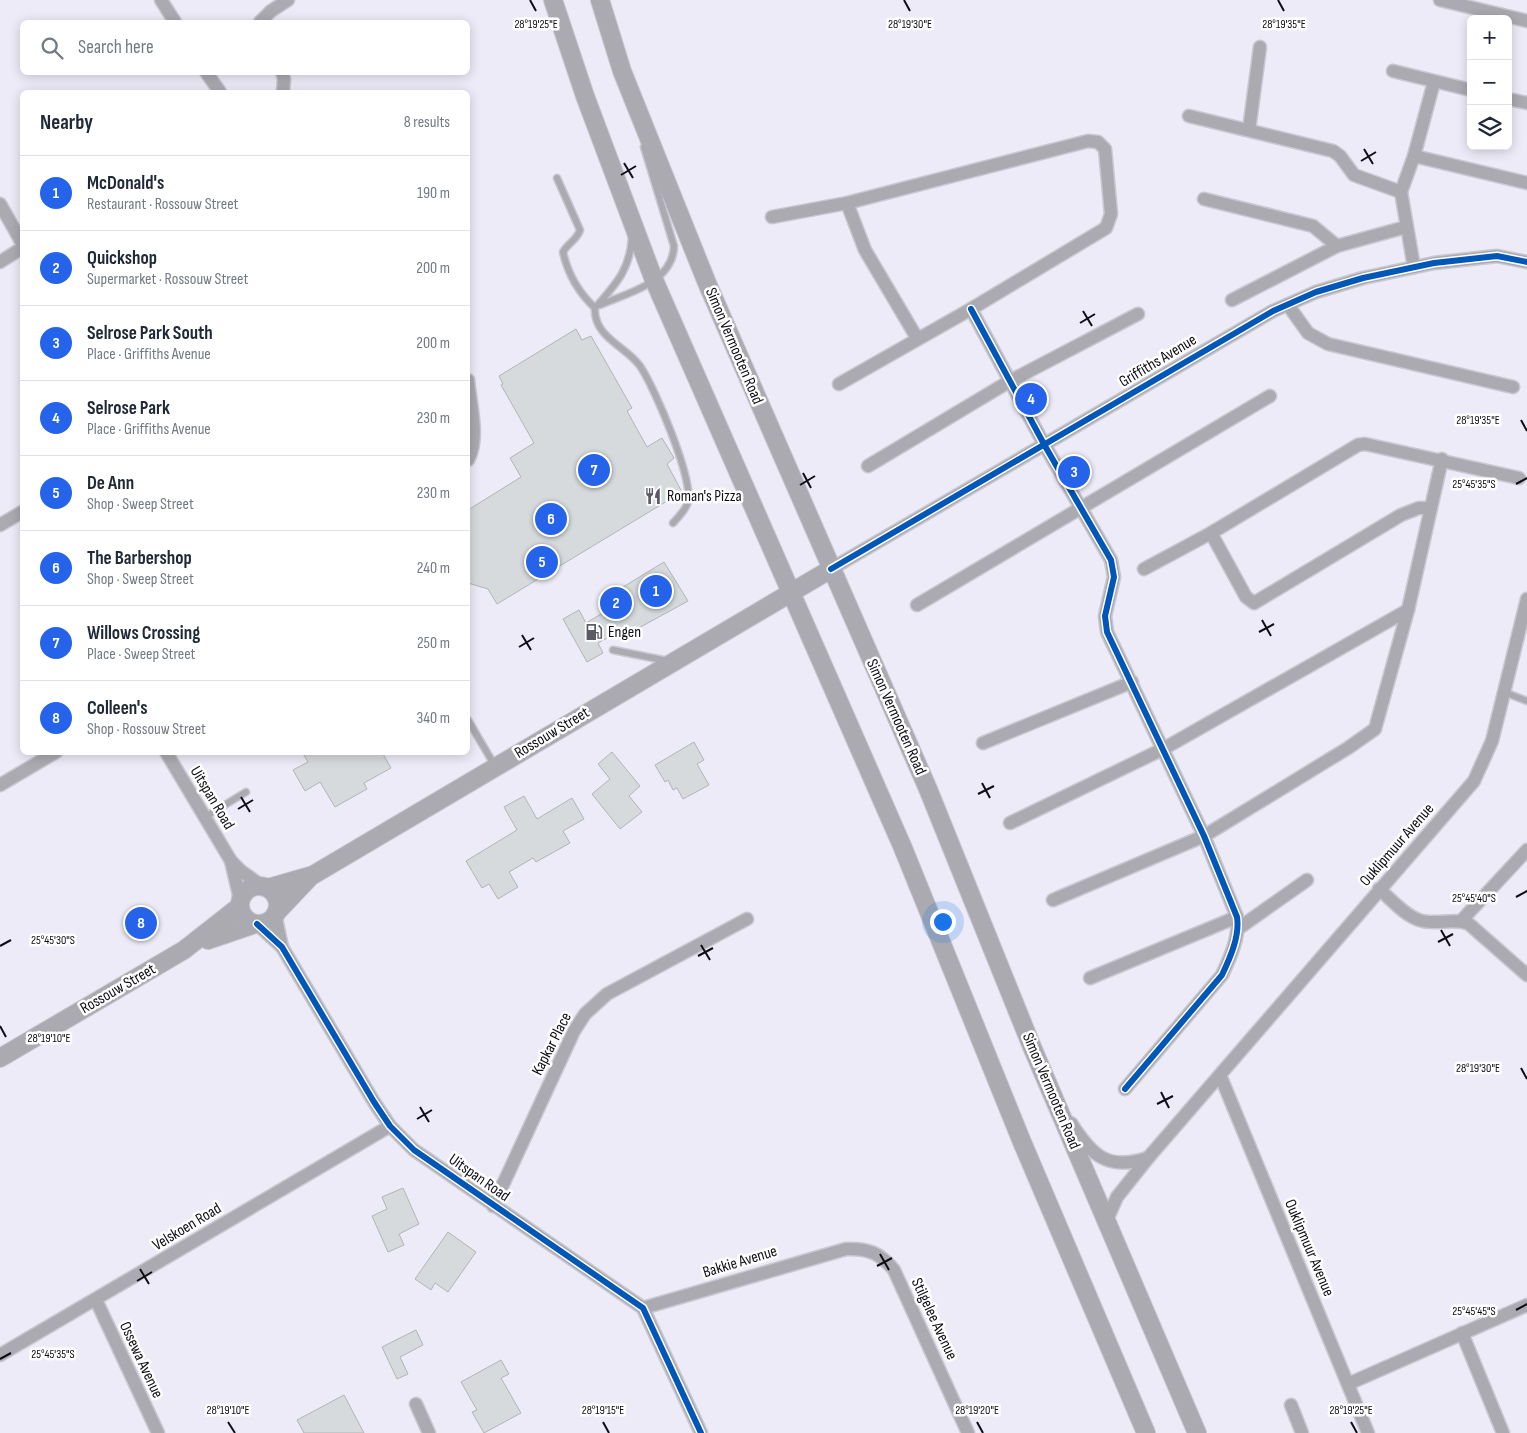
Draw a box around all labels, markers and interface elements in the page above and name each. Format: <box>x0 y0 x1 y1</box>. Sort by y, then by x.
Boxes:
map controls <box>1467 15 1512 150</box>
button: + <box>1467 15 1512 60</box>
text: 28°19'25"E <box>514 17 558 32</box>
text: 28°19'30"E <box>888 17 932 32</box>
text: 28°19'35"E <box>1262 17 1306 32</box>
search box <box>20 20 470 75</box>
icon: search <box>38 34 66 62</box>
text: Search here <box>78 36 154 59</box>
button: − <box>1467 60 1512 105</box>
button: layers <box>1467 105 1512 150</box>
text: Nearby <box>40 110 93 135</box>
text: 8 results <box>404 113 450 132</box>
text: McDonald's <box>87 172 164 195</box>
text: 1 <box>53 184 59 203</box>
text: 190 m <box>417 184 450 203</box>
text: Restaurant · Rossouw Street <box>87 195 238 214</box>
text: Quickshop <box>87 247 157 270</box>
text: 2 <box>52 259 60 278</box>
text: 200 m <box>416 259 450 278</box>
text: Supermarket · Rossouw Street <box>87 270 248 289</box>
street label: Simon Vermooten Road <box>701 285 767 407</box>
text: Selrose Park South <box>87 322 213 345</box>
street label: Griffiths Avenue <box>1116 330 1200 392</box>
text: 3 <box>52 334 60 353</box>
text: 200 m <box>416 334 450 353</box>
text: Place · Griffiths Avenue <box>87 345 211 364</box>
pin: 4 <box>1015 380 1047 418</box>
text: Selrose Park <box>87 397 170 420</box>
text: 4 <box>52 409 60 428</box>
text: 230 m <box>417 409 450 428</box>
text: 28°19'35"E <box>1456 413 1500 428</box>
text: Place · Griffiths Avenue <box>87 420 211 439</box>
pin: 7 <box>578 451 610 489</box>
pin: 3 <box>1058 453 1090 491</box>
text: De Ann <box>87 472 134 495</box>
text: 25°45'35"S <box>1452 477 1496 492</box>
text: 5 <box>52 484 60 503</box>
text: 230 m <box>417 484 450 503</box>
restaurant icon: Roman's Pizza <box>643 486 663 506</box>
place label: Roman's Pizza <box>667 487 742 506</box>
text: Shop · Sweep Street <box>87 495 194 514</box>
pin: 6 <box>535 500 567 538</box>
pin: 5 <box>526 543 558 581</box>
text: The Barbershop <box>87 547 192 570</box>
text: 6 <box>52 559 60 578</box>
text: 240 m <box>417 559 450 578</box>
text: Shop · Sweep Street <box>87 570 194 589</box>
pin: 1 <box>640 572 672 610</box>
pin: 2 <box>600 584 632 622</box>
text: Willows Crossing <box>87 622 200 645</box>
fuel station icon: Engen <box>584 622 604 642</box>
place label: Engen <box>608 623 641 642</box>
text: 7 <box>53 634 59 653</box>
text: 250 m <box>417 634 450 653</box>
text: Place · Sweep Street <box>87 645 195 664</box>
street label: Simon Vermooten Road <box>862 656 930 778</box>
text: Colleen's <box>87 697 148 720</box>
street label: Rossouw Street <box>511 703 593 763</box>
text: 8 <box>52 709 60 728</box>
text: 340 m <box>417 709 450 728</box>
text: Shop · Rossouw Street <box>87 720 206 739</box>
street label: Uitspan Road <box>186 763 238 833</box>
street label: Ouklipmuur Avenue <box>1356 800 1438 890</box>
text: 25°45'40"S <box>1452 891 1496 906</box>
pin: 8 <box>125 904 157 942</box>
your location <box>930 909 956 935</box>
text: 25°45'30"S <box>31 933 75 948</box>
street label: Rossouw Street <box>77 960 159 1018</box>
street label: Kapkar Place <box>528 1009 576 1079</box>
street label: Simon Vermooten Road <box>1018 1030 1084 1152</box>
text: 28°19'10"E <box>28 1031 71 1046</box>
text: 28°19'30"E <box>1456 1061 1500 1076</box>
street label: Uitspan Road <box>445 1150 513 1206</box>
street label: Ouklipmuur Avenue <box>1280 1197 1338 1299</box>
street label: Velskoen Road <box>149 1199 225 1255</box>
street label: Bakkie Avenue <box>701 1242 779 1282</box>
street label: Stilgelee Avenue <box>907 1275 961 1363</box>
text: 25°45'45"S <box>1452 1304 1496 1319</box>
street label: Ossewa Avenue <box>115 1319 167 1401</box>
text: 25°45'35"S <box>31 1347 75 1362</box>
text: 28°19'10"E <box>207 1403 250 1418</box>
text: 28°19'15"E <box>582 1403 624 1418</box>
text: 28°19'20"E <box>955 1403 999 1418</box>
text: 28°19'25"E <box>1329 1403 1373 1418</box>

